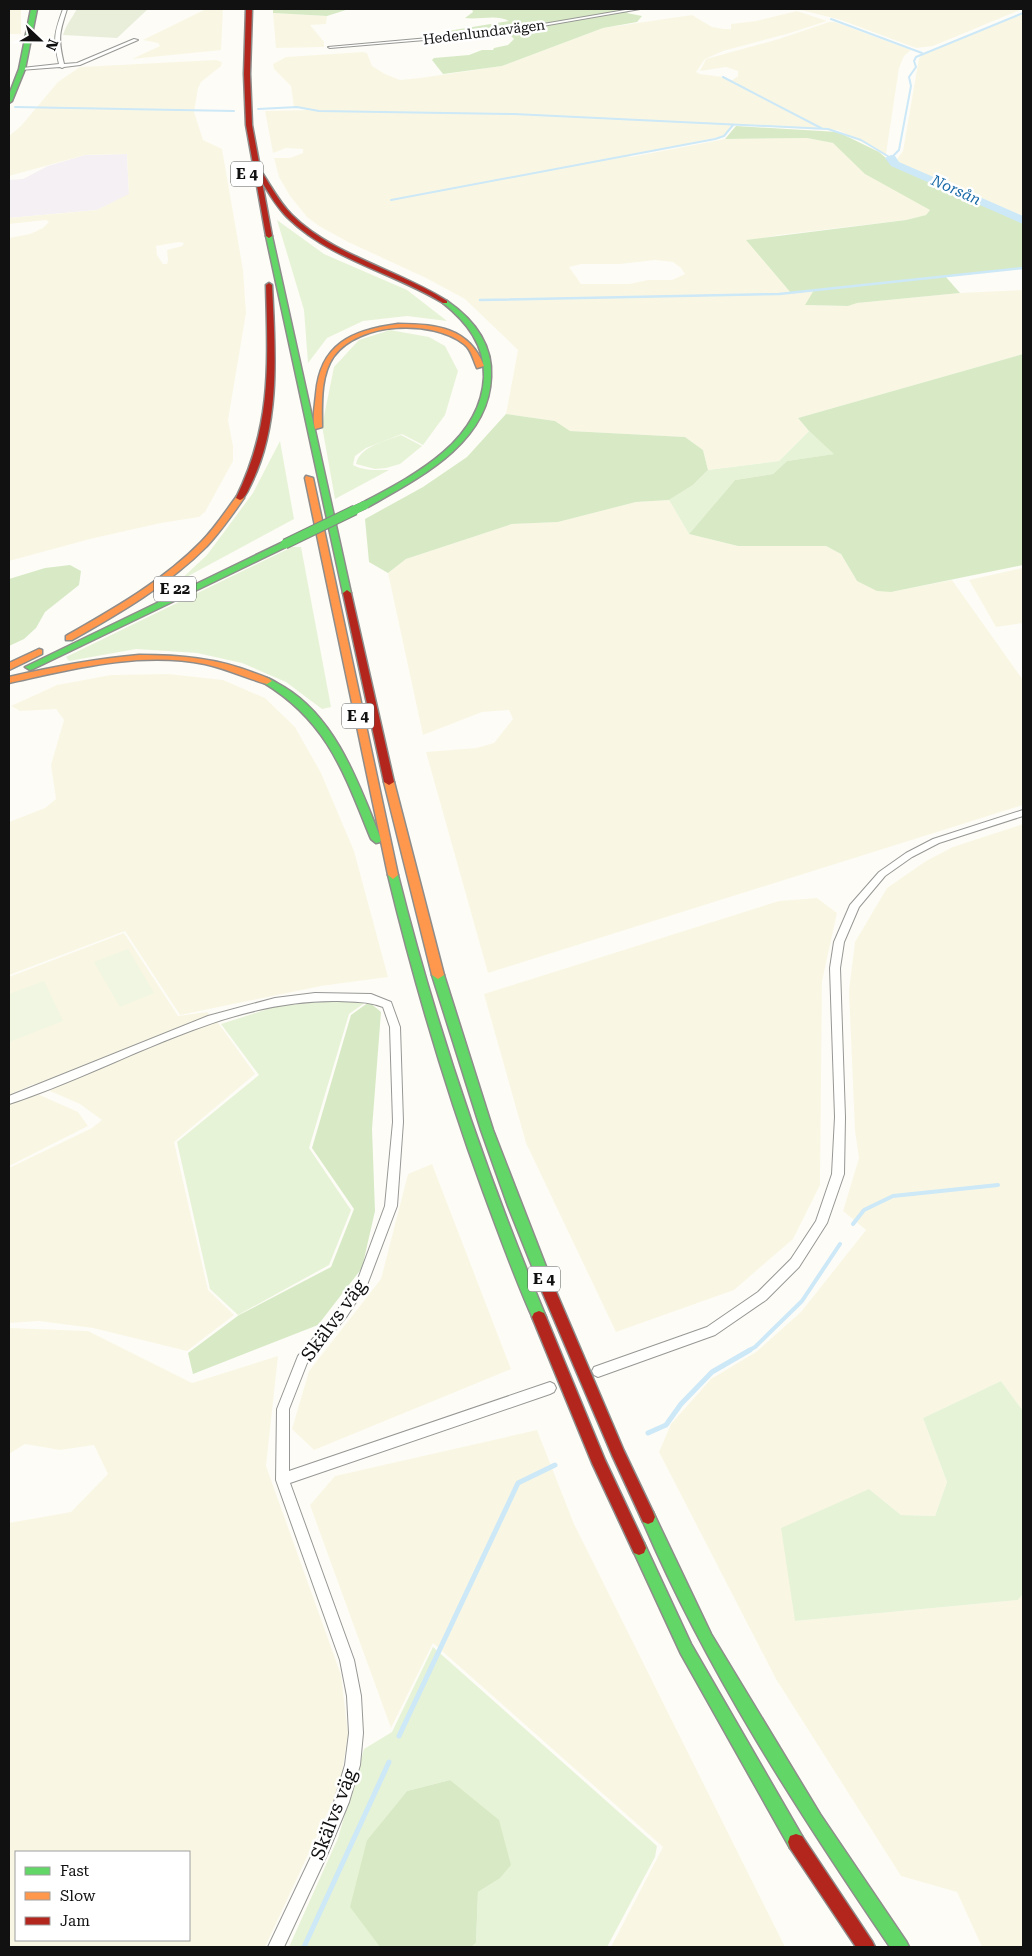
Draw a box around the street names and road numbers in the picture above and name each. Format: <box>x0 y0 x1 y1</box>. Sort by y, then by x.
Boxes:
street label: Hedenlundavägen <box>422 17 546 47</box>
road number: E 4 <box>231 162 263 186</box>
road number: E 22 <box>154 576 196 602</box>
road number: E 4 <box>342 704 374 728</box>
road number: E 4 <box>528 1266 560 1292</box>
street label: Skälvs väg <box>296 1275 371 1366</box>
street label: Skälvs väg <box>306 1765 361 1863</box>

